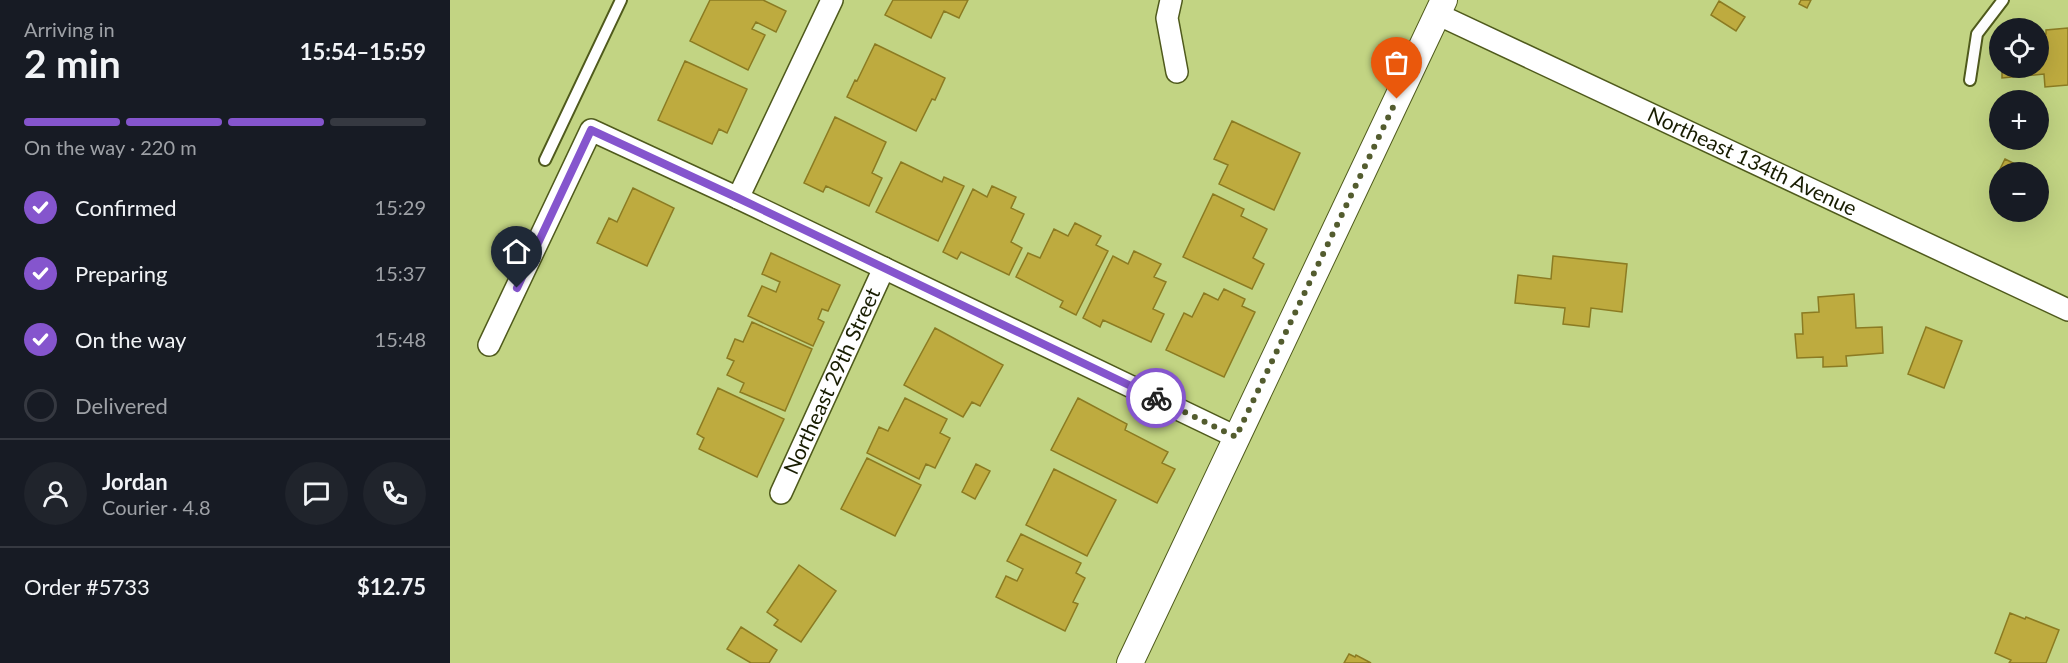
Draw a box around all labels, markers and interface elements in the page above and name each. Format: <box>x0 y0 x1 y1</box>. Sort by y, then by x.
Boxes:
text: Arriving in <box>24 17 115 41</box>
map controls <box>1989 18 2049 222</box>
button: locate <box>1989 18 2049 78</box>
pin <box>1371 37 1422 99</box>
text: 15:54–15:59 <box>300 38 426 65</box>
text: 2 min <box>24 40 121 86</box>
icon: bag <box>1380 46 1413 79</box>
button: + <box>1989 90 2049 150</box>
street label: Northeast 134th Avenue <box>1644 101 1861 220</box>
text: On the way · 220 m <box>24 135 197 159</box>
button: − <box>1989 162 2049 222</box>
icon: check <box>24 191 57 224</box>
text: Confirmed <box>75 194 177 221</box>
text: 15:29 <box>375 195 426 219</box>
pin <box>491 226 542 288</box>
icon: home <box>500 235 533 268</box>
icon: check <box>24 257 57 290</box>
text: Preparing <box>75 260 167 287</box>
text: 15:37 <box>375 261 426 285</box>
street label: Northeast 29th Street <box>777 283 885 478</box>
icon: check <box>24 323 57 356</box>
text: On the way <box>75 326 186 353</box>
text: 15:48 <box>375 327 426 351</box>
courier <box>1126 368 1186 428</box>
icon: bike <box>1140 382 1173 415</box>
text: Delivered <box>75 392 168 419</box>
button: person <box>24 462 87 525</box>
button: chat <box>285 462 348 525</box>
button: phone <box>363 462 426 525</box>
text: Jordan <box>102 468 168 495</box>
text: Courier · 4.8 <box>102 495 211 519</box>
text: Order #5733 <box>24 573 150 600</box>
text: $12.75 <box>357 573 426 600</box>

